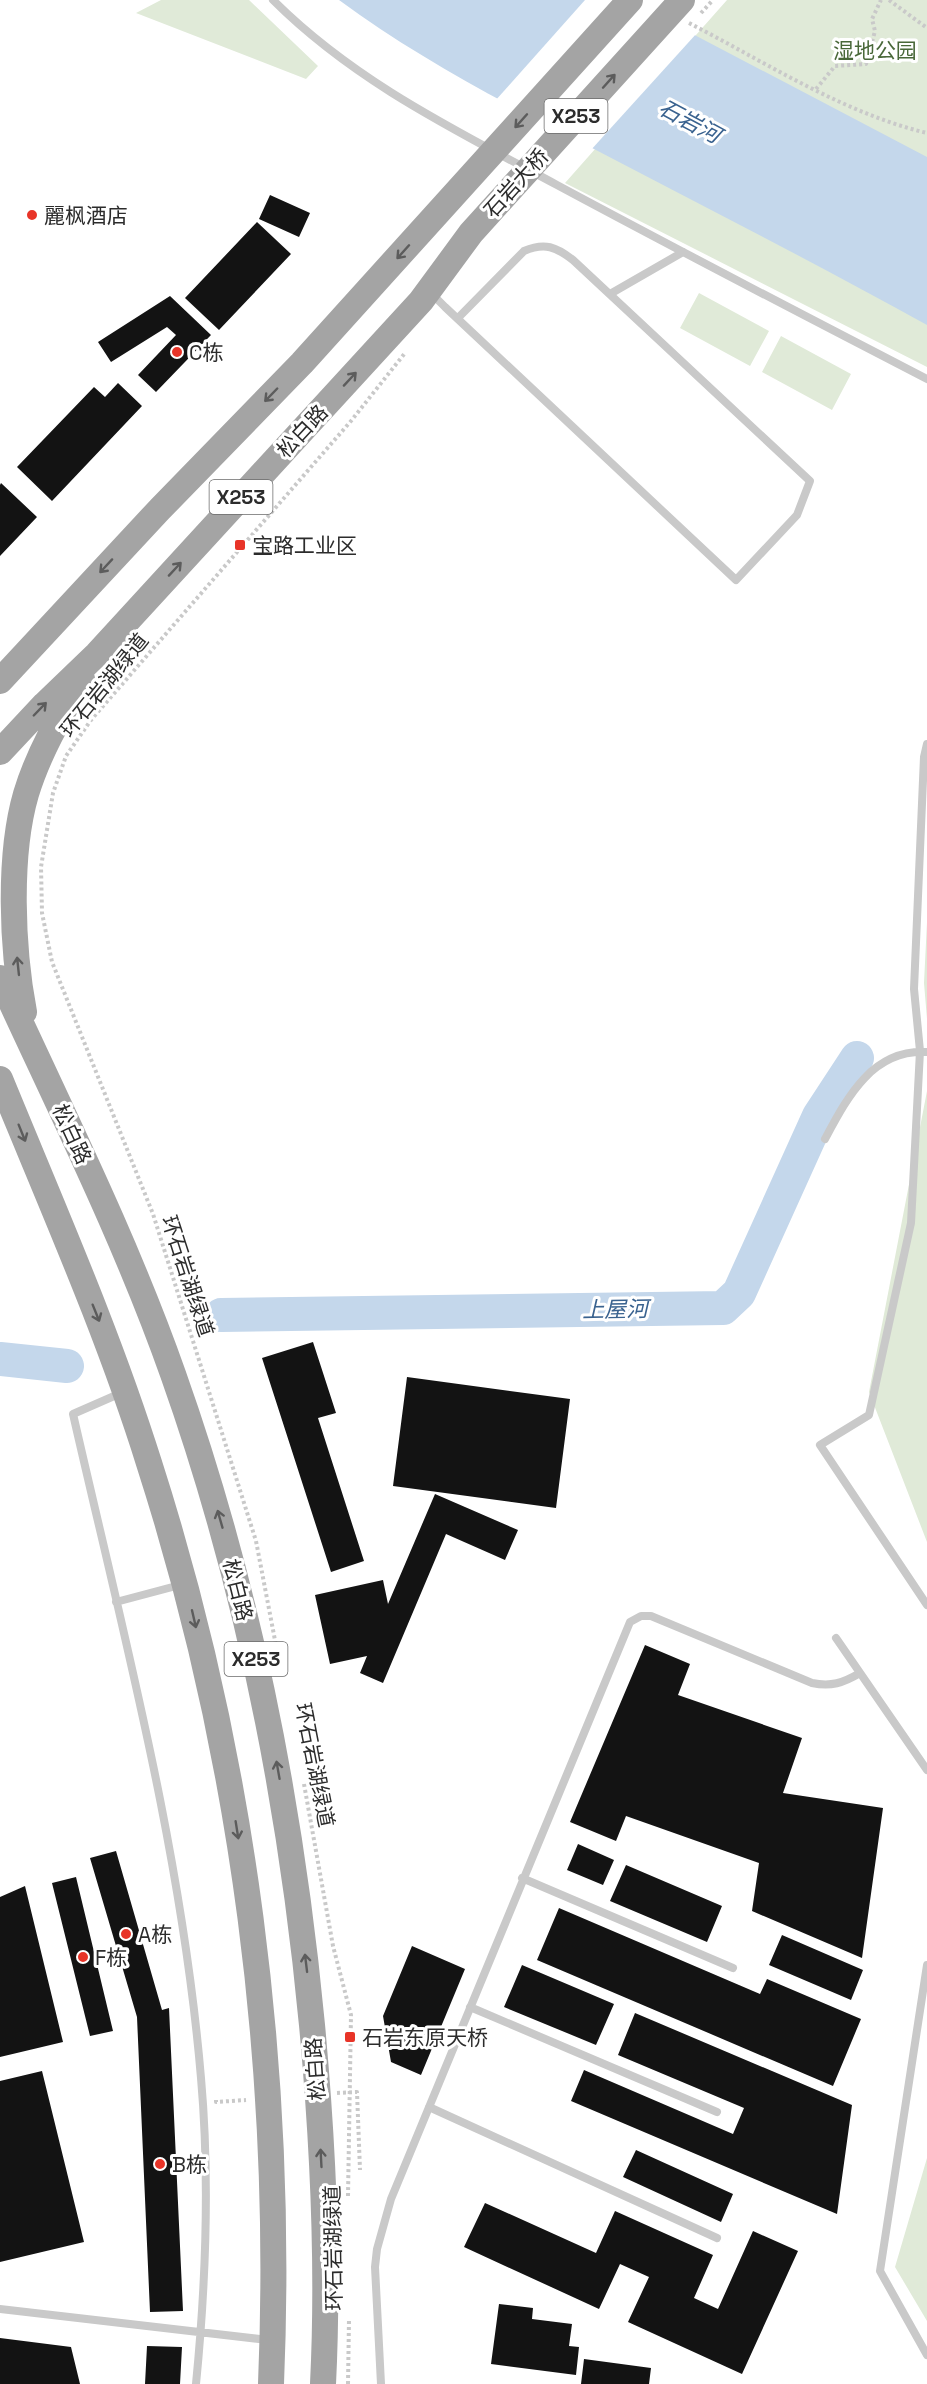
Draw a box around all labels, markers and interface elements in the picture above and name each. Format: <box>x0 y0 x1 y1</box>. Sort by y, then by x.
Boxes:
park label: 湿地公园 <box>833 37 917 64</box>
one-way arrow <box>602 73 616 88</box>
water label: 石岩河 <box>654 93 729 151</box>
road number: X253 <box>544 99 608 133</box>
one-way arrow <box>514 114 528 129</box>
street label: 石岩大桥 <box>478 143 554 223</box>
place label: 麗枫酒店 <box>44 202 128 229</box>
marker: 麗枫酒店 <box>25 208 39 222</box>
one-way arrow <box>396 244 410 259</box>
place label: C栋 <box>189 339 223 366</box>
marker: C栋 <box>170 345 184 359</box>
one-way arrow <box>343 371 357 386</box>
one-way arrow <box>264 388 278 403</box>
street label: 松白路 <box>271 399 333 463</box>
road number: X253 <box>210 480 272 514</box>
place label: 宝路工业区 <box>252 532 357 559</box>
marker: 宝路工业区 <box>233 538 247 552</box>
one-way arrow <box>99 558 114 573</box>
one-way arrow <box>168 561 182 576</box>
street label: 环石岩湖绿道 <box>54 628 154 742</box>
one-way arrow <box>33 701 47 716</box>
one-way arrow <box>12 957 23 977</box>
street label: 松白路 <box>46 1100 98 1168</box>
one-way arrow <box>17 1123 28 1141</box>
street label: 环石岩湖绿道 <box>156 1212 220 1340</box>
water label: 上屋河 <box>582 1294 652 1324</box>
one-way arrow <box>91 1303 102 1322</box>
one-way arrow <box>214 1510 225 1529</box>
street label: 松白路 <box>217 1556 259 1624</box>
one-way arrow <box>188 1609 200 1628</box>
road number: X253 <box>224 1642 288 1676</box>
street label: 环石岩湖绿道 <box>290 1701 340 1829</box>
one-way arrow <box>272 1761 283 1781</box>
one-way arrow <box>231 1820 242 1840</box>
place label: A栋 <box>138 1921 172 1948</box>
marker: A栋 <box>119 1927 133 1941</box>
place label: F栋 <box>95 1944 127 1971</box>
marker: F栋 <box>76 1950 90 1964</box>
one-way arrow <box>300 1954 311 1974</box>
place label: 石岩东原天桥 <box>362 2024 488 2051</box>
marker: 石岩东原天桥 <box>343 2030 357 2044</box>
street label: 松白路 <box>299 2037 331 2101</box>
one-way arrow <box>316 2148 327 2168</box>
place label: B栋 <box>172 2151 207 2178</box>
marker: B栋 <box>153 2157 167 2171</box>
street label: 环石岩湖绿道 <box>318 2185 348 2311</box>

